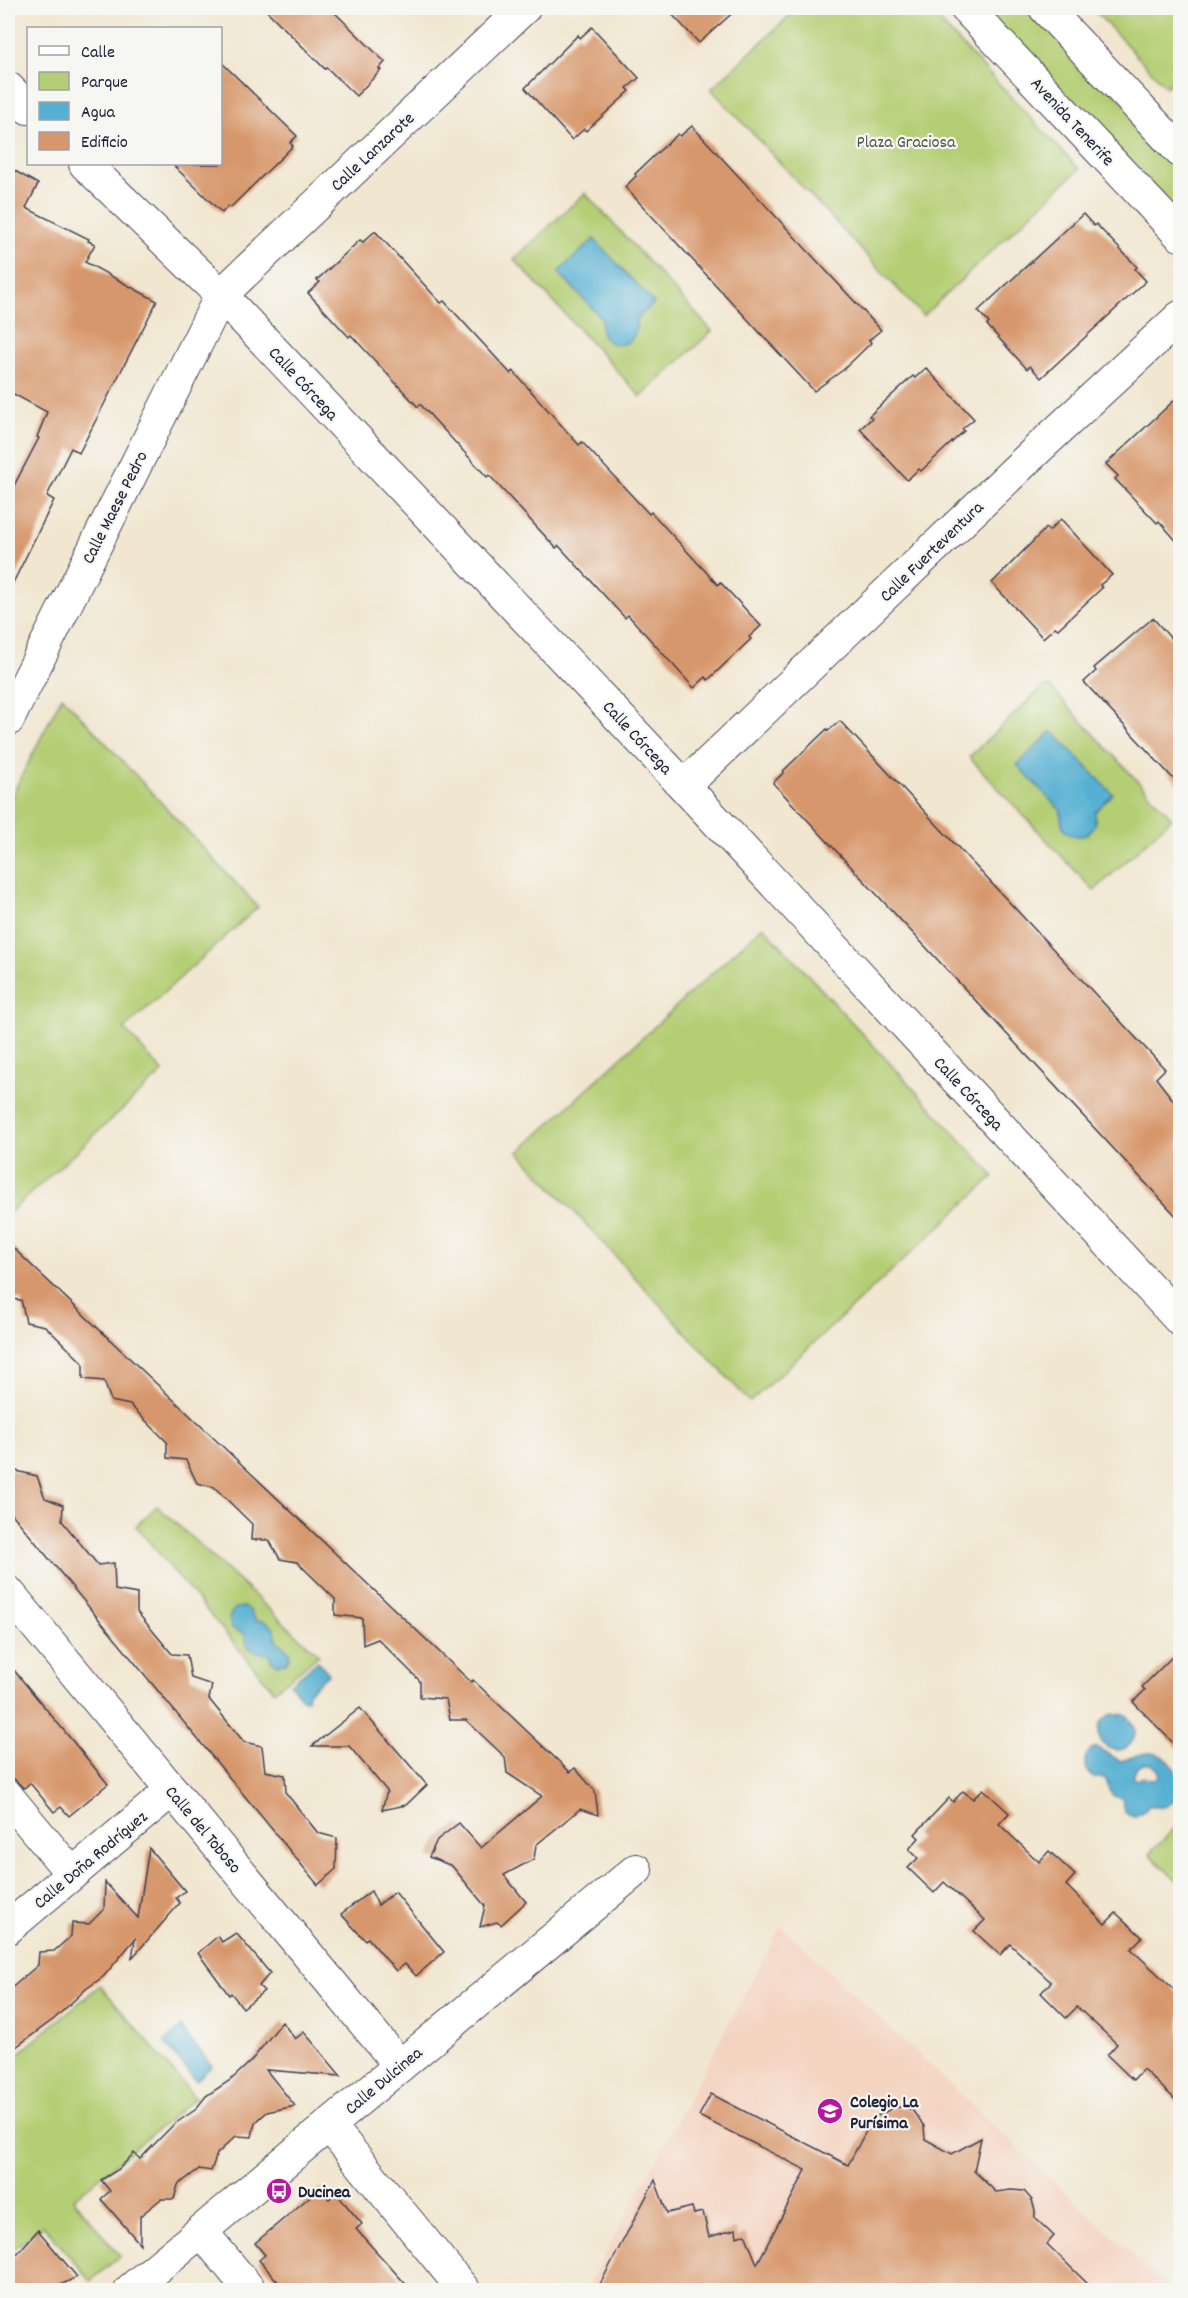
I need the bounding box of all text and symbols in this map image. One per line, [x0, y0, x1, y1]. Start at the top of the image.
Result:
legend [27, 27, 222, 165]
text: Calle [81, 41, 115, 66]
text: Parque [81, 71, 128, 96]
street label: Avenida Tenerife [1023, 73, 1119, 173]
text: Agua [81, 101, 115, 126]
street label: Calle Lanzarote [326, 107, 421, 198]
text: Edificio [81, 131, 128, 156]
park label: Plaza Graciosa [856, 131, 956, 156]
street label: Calle Córcega [261, 342, 343, 428]
street label: Calle Maese Pedro [77, 447, 155, 569]
street label: Calle Fuerteventura [875, 496, 991, 609]
street label: Calle Córcega [595, 696, 677, 782]
street label: Calle Córcega [926, 1052, 1008, 1138]
street label: Calle del Toboso [158, 1781, 246, 1880]
street label: Calle Doña Rodríguez [29, 1806, 154, 1916]
street label: Calle Dulcinea [340, 2042, 429, 2122]
place label: Colegio La Purísima [850, 2091, 919, 2137]
school or university icon: Colegio La Purísima [815, 2096, 845, 2126]
bus stop icon: Ducinea [264, 2176, 294, 2206]
place label: Ducinea [298, 2181, 351, 2206]

